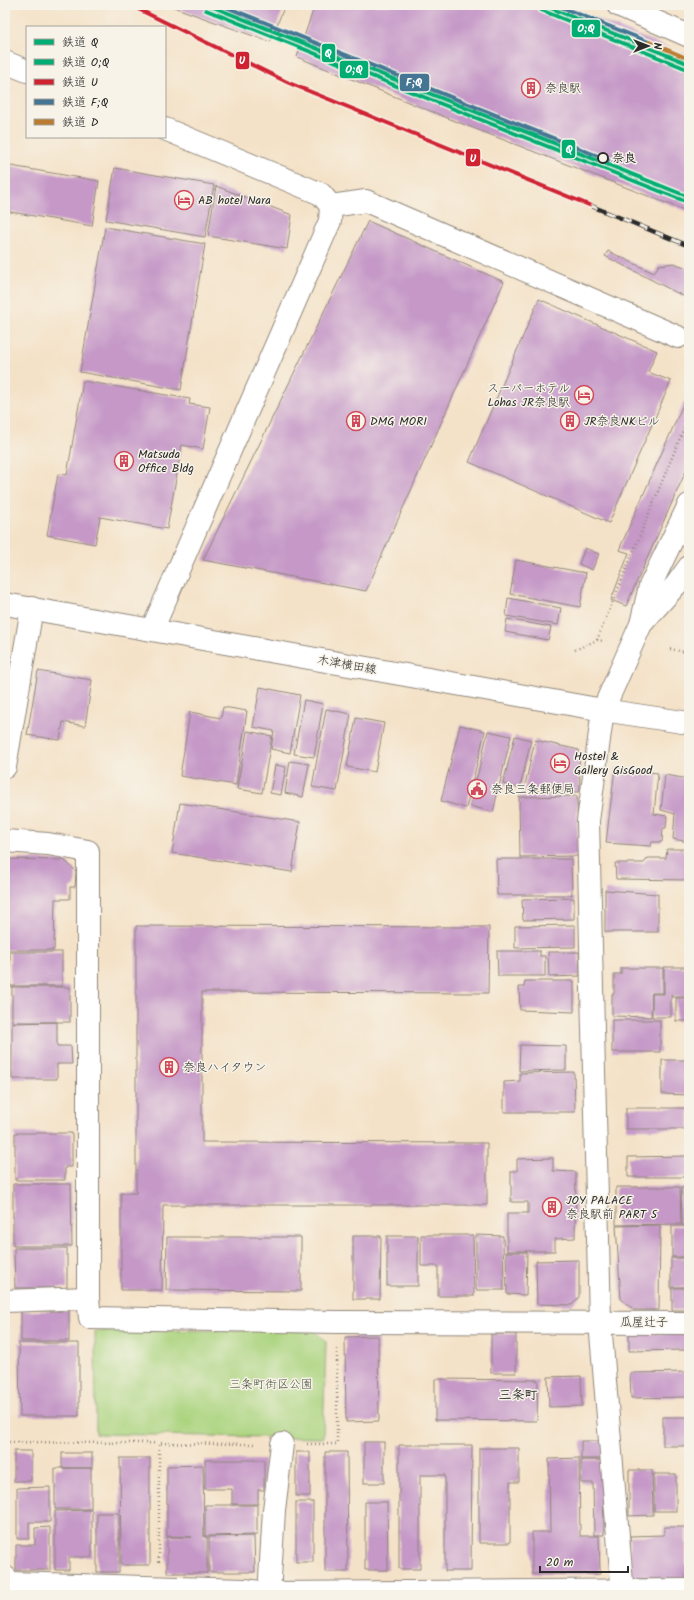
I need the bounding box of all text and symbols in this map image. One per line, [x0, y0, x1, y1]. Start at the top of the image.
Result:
line badge: O;Q [571, 19, 601, 38]
text: O;Q [577, 20, 595, 38]
legend [26, 26, 166, 138]
north arrow [628, 26, 668, 66]
text: 鉄道 Q [62, 33, 99, 52]
line badge: Q [321, 43, 336, 63]
text: N [648, 43, 666, 50]
text: Q [324, 45, 332, 63]
line badge: U [235, 51, 250, 70]
text: U [239, 52, 246, 70]
text: 鉄道 O;Q [62, 53, 110, 72]
line badge: O;Q [339, 60, 369, 79]
text: O;Q [345, 61, 363, 79]
text: 鉄道 U [62, 73, 98, 92]
line badge: F;Q [399, 73, 430, 92]
text: F;Q [406, 74, 423, 92]
building icon: 奈良駅 [520, 77, 542, 99]
place label: 奈良駅 [545, 79, 581, 98]
text: 鉄道 F;Q [62, 93, 109, 112]
text: 鉄道 D [62, 113, 99, 132]
line badge: Q [561, 139, 576, 159]
text: Q [565, 141, 573, 159]
line badge: U [465, 148, 481, 167]
place label: 奈良 [612, 149, 636, 168]
text: U [470, 150, 477, 168]
marker: 奈良 [597, 152, 609, 164]
hotel icon: AB hotel Nara [173, 189, 195, 211]
place label: AB hotel Nara [198, 191, 271, 210]
place label: スーパーホテル Lohas JR奈良駅 [487, 379, 570, 412]
hotel icon: スーパーホテル Lohas JR奈良駅 [573, 384, 595, 406]
building icon: DMG MORI [345, 410, 367, 432]
building icon: JR奈良NKビル [559, 410, 581, 432]
place label: DMG MORI [370, 412, 427, 431]
place label: JR奈良NKビル [584, 412, 660, 431]
place label: Matsuda Office Bldg [138, 445, 194, 478]
building icon: Matsuda Office Bldg [113, 450, 135, 472]
street label: 木津横田線 [316, 650, 378, 680]
place label: Hostel & Gallery GisGood [574, 747, 653, 780]
hotel icon: Hostel & Gallery GisGood [549, 752, 571, 774]
public building icon: 奈良三条郵便局 [466, 778, 488, 800]
place label: 奈良三条郵便局 [491, 780, 575, 799]
building icon: 奈良ハイタウン [158, 1056, 180, 1078]
place label: 奈良ハイタウン [183, 1058, 266, 1077]
place label: JOY PALACE 奈良駅前 PART 5 [566, 1191, 659, 1224]
building icon: JOY PALACE 奈良駅前 PART 5 [541, 1196, 563, 1218]
street label: 瓜屋辻子 [620, 1313, 668, 1332]
park label: 三条町街区公園 [229, 1375, 313, 1394]
district label: 三条町 [498, 1385, 538, 1406]
scale bar [540, 1548, 628, 1574]
text: 20 m [546, 1553, 574, 1572]

